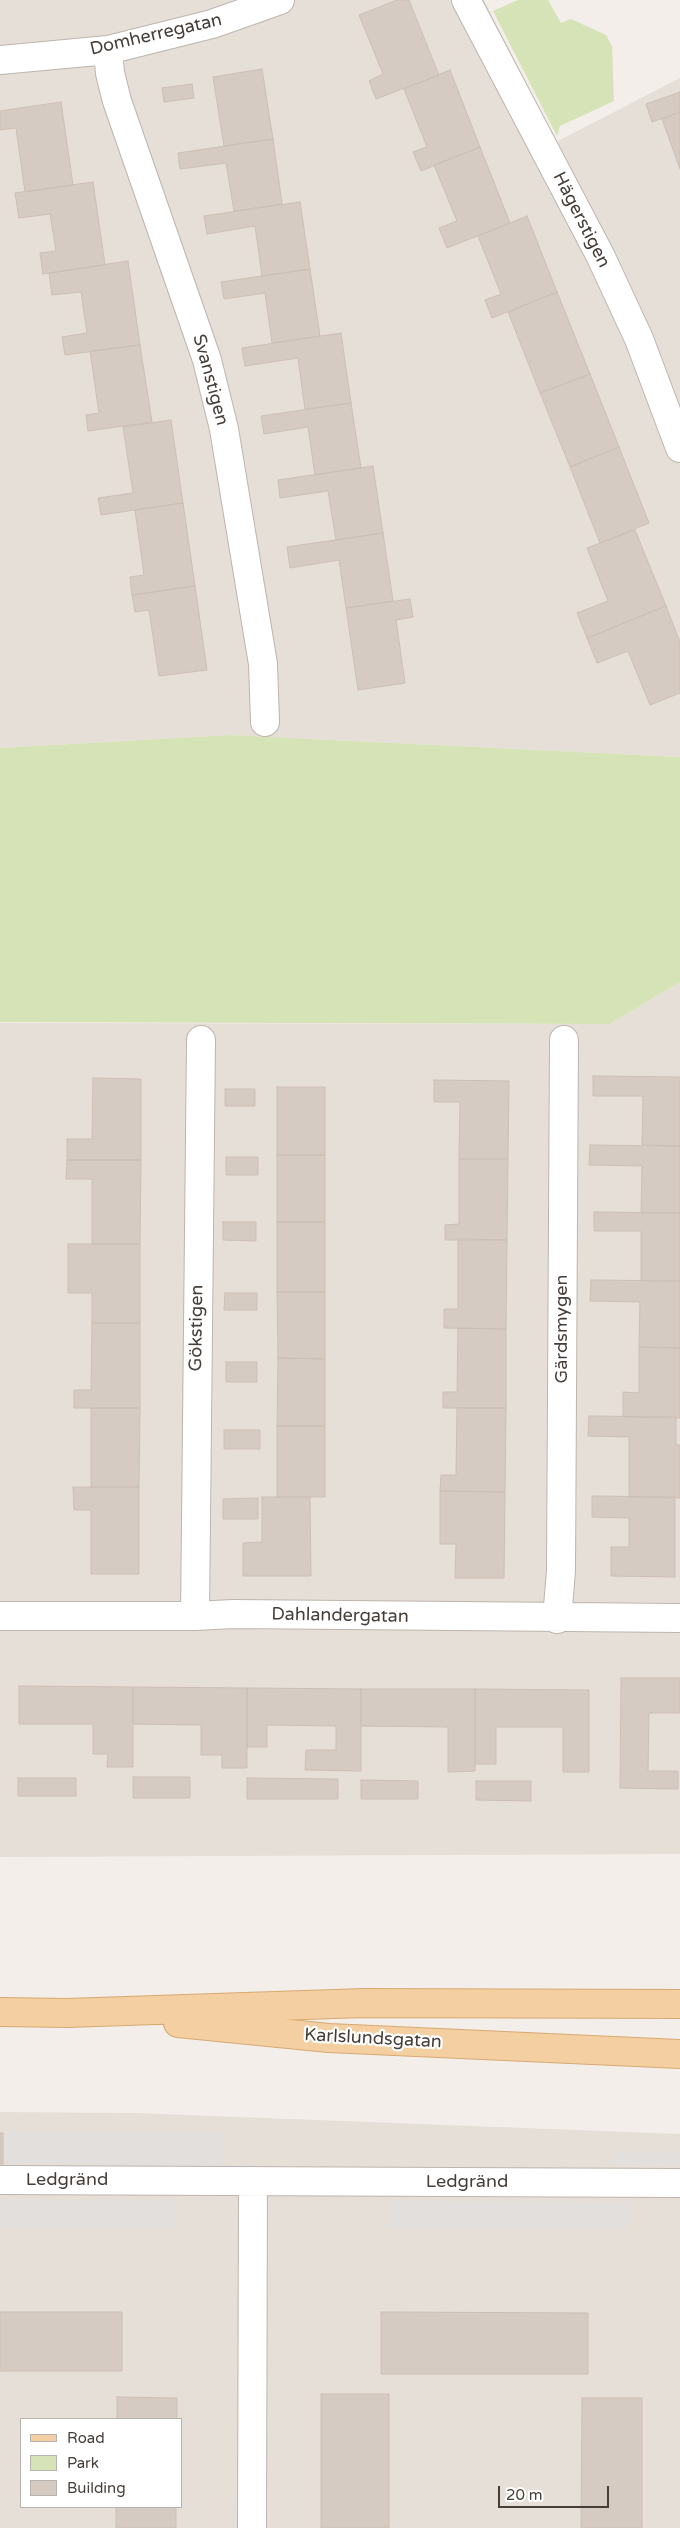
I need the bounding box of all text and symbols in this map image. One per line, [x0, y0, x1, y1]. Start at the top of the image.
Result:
street label: Domherregatan [88, 9, 224, 61]
street label: Hägerstigen [548, 169, 614, 271]
street label: Svanstigen [187, 332, 233, 428]
street label: Gärdsmygen [551, 1275, 573, 1383]
street label: Gökstigen [185, 1284, 209, 1372]
street label: Dahlandergatan [271, 1604, 409, 1628]
street label: Karlslundsgatan [304, 2025, 442, 2053]
street label: Ledgränd [26, 2169, 108, 2191]
street label: Ledgränd [426, 2171, 508, 2193]
legend [20, 2418, 182, 2508]
text: Road [67, 2429, 105, 2447]
text: Park [67, 2454, 99, 2472]
scale bar [500, 2476, 611, 2508]
text: Building [67, 2479, 126, 2497]
text: 20 m [506, 2486, 543, 2504]

